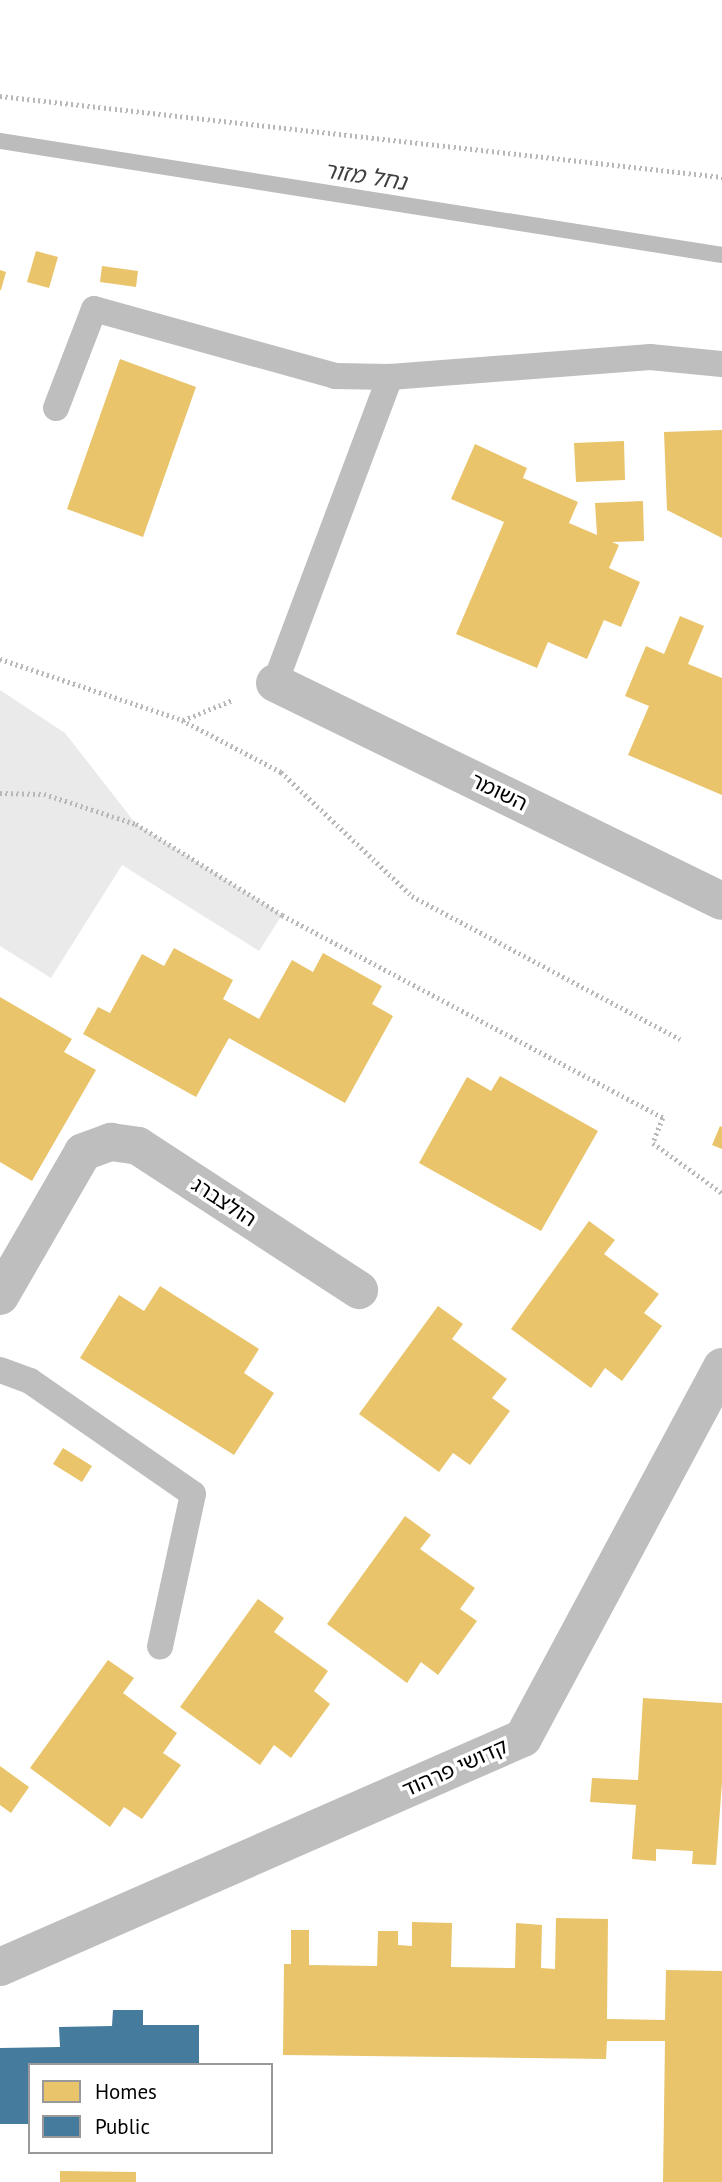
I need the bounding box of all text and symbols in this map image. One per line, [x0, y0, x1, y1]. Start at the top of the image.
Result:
water label: נחל מזור [322, 156, 408, 196]
street label: השומר [467, 768, 531, 816]
street label: הולצברג [187, 1172, 261, 1232]
street label: קדושי פרהוד [398, 1734, 512, 1802]
legend [28, 2063, 273, 2154]
text: Homes [95, 2078, 157, 2105]
text: Public [95, 2113, 150, 2140]

